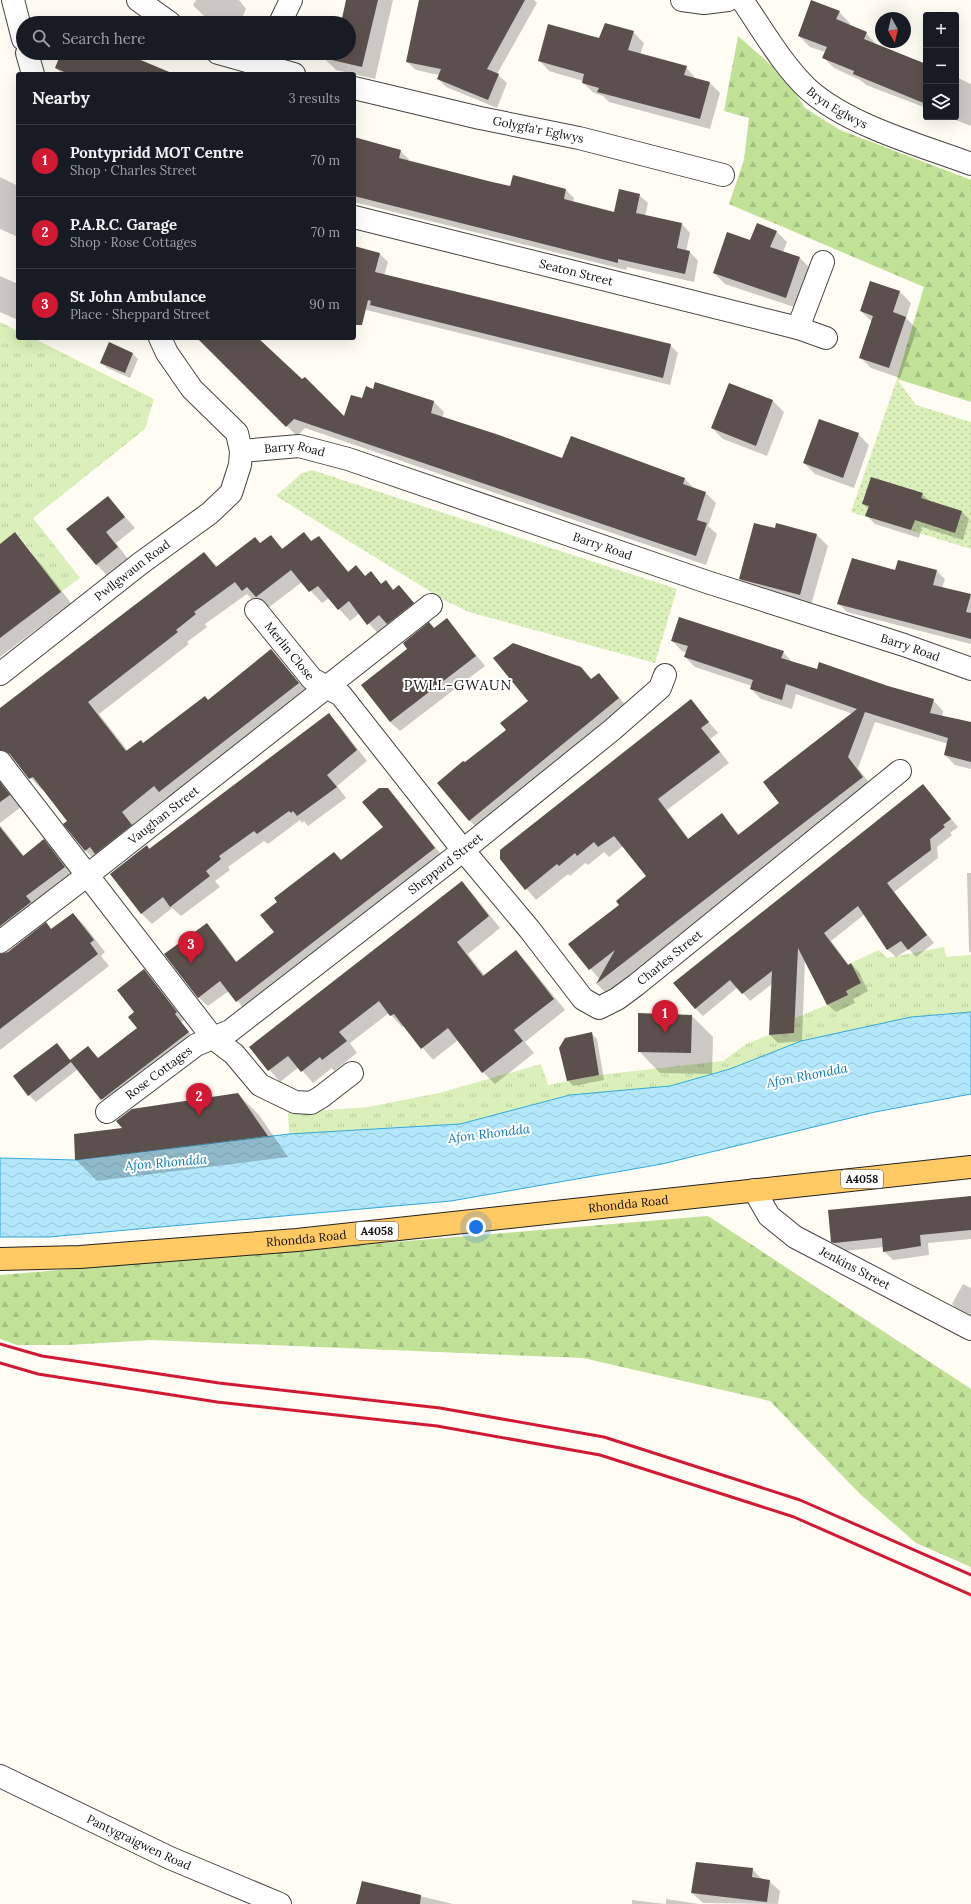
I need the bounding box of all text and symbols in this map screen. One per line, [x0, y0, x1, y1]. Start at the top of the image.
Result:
north arrow [875, 12, 911, 48]
map controls [923, 12, 959, 120]
button: + [923, 12, 959, 48]
search box [16, 16, 356, 60]
icon: search [30, 27, 52, 49]
text: Search here [62, 29, 145, 48]
button: − [923, 48, 959, 84]
street label: Bryn Eglwys [804, 83, 871, 132]
button: layers [923, 84, 959, 120]
text: Nearby [32, 87, 90, 109]
text: 3 results [288, 90, 340, 107]
street label: Golygfa'r Eglwys [491, 113, 586, 146]
text: Pontypridd MOT Centre [70, 143, 244, 162]
text: 1 [42, 152, 48, 169]
text: 70 m [311, 152, 340, 169]
text: Shop · Charles Street [70, 162, 197, 179]
text: P.A.R.C. Garage [70, 215, 177, 234]
text: 2 [42, 224, 48, 241]
text: 70 m [311, 224, 340, 241]
text: Shop · Rose Cottages [70, 234, 197, 251]
street label: Seaton Street [538, 256, 615, 289]
text: St John Ambulance [70, 287, 206, 306]
text: 3 [41, 296, 49, 313]
text: 90 m [309, 296, 340, 313]
text: Place · Sheppard Street [70, 306, 210, 323]
street label: Barry Road [263, 438, 327, 460]
street label: Barry Road [571, 529, 634, 563]
street label: Pwllgwaun Road [91, 536, 173, 604]
street label: Merlin Close [262, 619, 318, 683]
street label: Barry Road [879, 630, 942, 664]
district label: PWLL-GWAUN [404, 676, 512, 694]
street label: Vaughan Street [124, 782, 202, 848]
street label: Sheppard Street [405, 829, 486, 897]
street label: Charles Street [634, 926, 705, 988]
pin: 3 [178, 931, 204, 964]
pin: 1 [652, 1000, 678, 1033]
street label: Rose Cottages [122, 1042, 195, 1102]
water label: Afon Rhondda [764, 1059, 850, 1092]
pin: 2 [186, 1083, 212, 1116]
water label: Afon Rhondda [446, 1120, 532, 1147]
water label: Afon Rhondda [123, 1150, 209, 1175]
road number: A4058 [841, 1170, 883, 1188]
street label: Rhondda Road [587, 1192, 669, 1215]
your location [466, 1217, 486, 1237]
road number: A4058 [356, 1222, 398, 1240]
street label: Rhondda Road [265, 1227, 347, 1249]
street label: Jenkins Street [816, 1243, 893, 1293]
street label: Pantygraigwen Road [84, 1811, 194, 1873]

